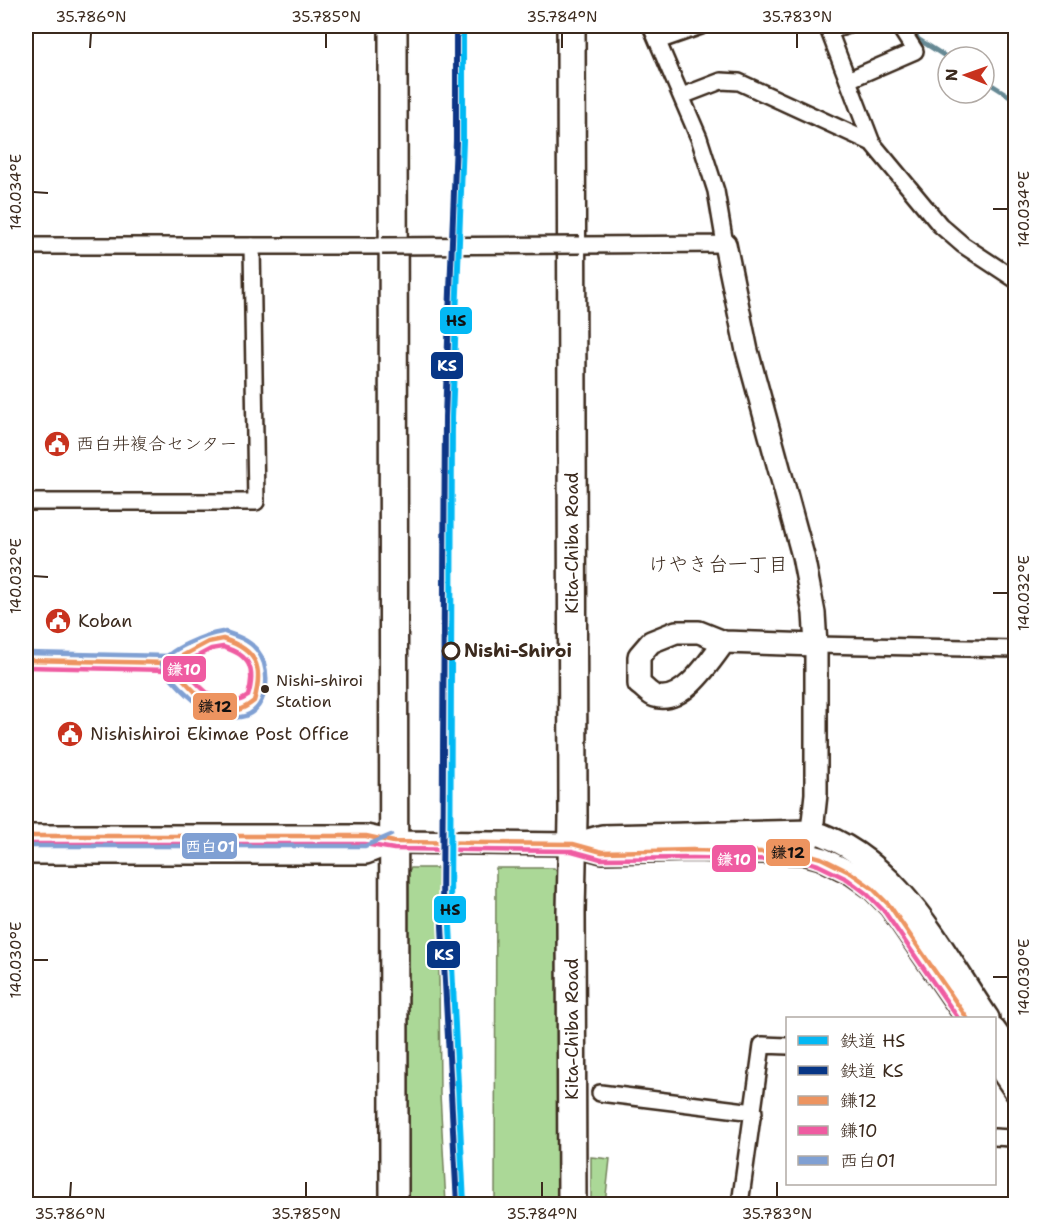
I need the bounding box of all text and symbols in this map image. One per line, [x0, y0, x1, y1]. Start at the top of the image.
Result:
text: 35.786°N [56, 7, 127, 27]
text: 35.785°N [291, 7, 361, 27]
text: 35.784°N [527, 7, 597, 27]
text: 35.783°N [762, 7, 832, 27]
north arrow [936, 45, 996, 105]
text: N [941, 68, 962, 81]
text: 140.034°E [6, 154, 26, 230]
text: 140.034°E [1014, 171, 1034, 247]
line badge: HS [439, 306, 473, 335]
text: HS [446, 310, 466, 331]
line badge: KS [430, 351, 464, 380]
text: KS [437, 355, 457, 376]
public building icon: 西白井複合センター [42, 429, 72, 459]
place label: 西白井複合センター [76, 432, 237, 456]
street label: Kita-Chiba Road [560, 472, 584, 614]
text: 140.032°E [6, 538, 26, 614]
district label: けやき台一丁目 [648, 551, 788, 577]
text: 140.032°E [1014, 555, 1034, 631]
public building icon: Koban [43, 606, 73, 636]
place label: Koban [78, 609, 132, 633]
place label: Nishi-Shiroi [464, 639, 572, 663]
marker: Nishi-Shiroi [442, 642, 460, 660]
line badge: 鎌10 [162, 655, 207, 683]
text: 鎌10 [167, 659, 201, 680]
place label: Nishi-shiroi Station [276, 670, 363, 712]
marker: Nishi-shiroi Station [259, 683, 271, 695]
line badge: 鎌12 [192, 692, 238, 721]
text: 鎌12 [198, 696, 232, 717]
public building icon: Nishishiroi Ekimae Post Office [55, 719, 85, 749]
place label: Nishishiroi Ekimae Post Office [90, 722, 349, 746]
line badge: 西白01 [181, 832, 238, 860]
text: 西白01 [185, 836, 235, 857]
line badge: 鎌12 [765, 838, 811, 867]
text: 鎌12 [771, 842, 805, 863]
line badge: 鎌10 [711, 844, 757, 873]
text: 鎌10 [717, 849, 751, 870]
line badge: HS [433, 895, 467, 924]
text: HS [440, 899, 460, 920]
text: 140.030°E [6, 922, 26, 998]
text: 140.030°E [1014, 939, 1034, 1015]
line badge: KS [426, 940, 461, 969]
text: KS [434, 944, 454, 965]
street label: Kita-Chiba Road [560, 958, 584, 1100]
legend [786, 1017, 996, 1185]
text: 鉄道 HS [840, 1029, 905, 1053]
text: 鉄道 KS [840, 1059, 904, 1083]
text: 鎌12 [840, 1089, 877, 1113]
text: 鎌10 [840, 1119, 878, 1143]
text: 西白01 [840, 1149, 896, 1173]
text: 35.786°N [35, 1204, 106, 1224]
text: 35.785°N [271, 1204, 341, 1224]
text: 35.784°N [507, 1204, 577, 1224]
text: 35.783°N [742, 1204, 812, 1224]

